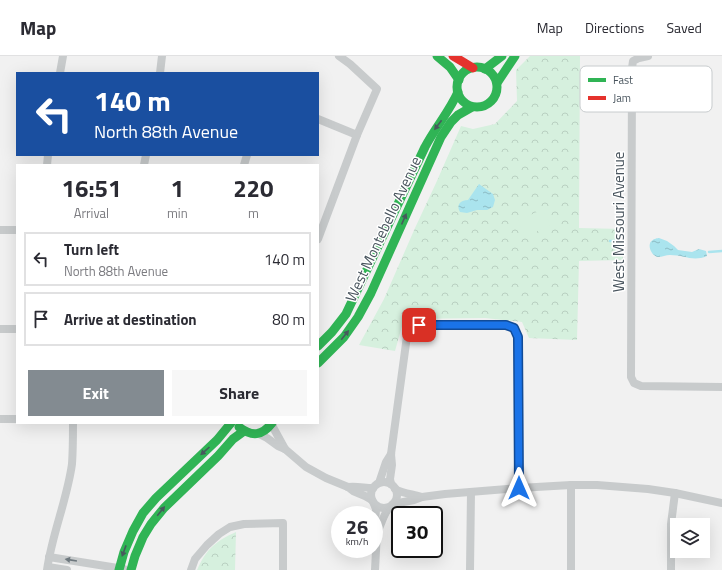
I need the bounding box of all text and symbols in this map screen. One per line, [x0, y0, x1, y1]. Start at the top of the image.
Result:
text: Map [20, 13, 56, 42]
text: Map [537, 17, 563, 38]
text: Directions [585, 17, 644, 38]
text: Saved [666, 17, 702, 38]
legend [580, 66, 712, 112]
text: Fast [613, 72, 633, 88]
text: 140 m [94, 79, 171, 122]
icon: left [28, 88, 80, 140]
text: Jam [613, 90, 631, 106]
text: North 88th Avenue [94, 118, 238, 145]
one-way arrow [433, 120, 442, 131]
street label: West Missouri Avenue [607, 152, 630, 292]
street label: West Montebello Avenue [339, 153, 427, 305]
text: 16:51 [62, 170, 121, 206]
text: 1 [171, 170, 184, 206]
text: 220 [233, 170, 273, 206]
text: Arrival [74, 203, 109, 223]
text: min [167, 203, 188, 223]
text: m [248, 203, 259, 223]
one-way arrow [401, 214, 407, 225]
text: Turn left [64, 238, 119, 261]
icon: left [30, 248, 52, 270]
text: 140 m [264, 248, 305, 271]
text: North 88th Avenue [64, 261, 168, 281]
icon: arrive [30, 308, 52, 330]
text: Arrive at destination [64, 308, 197, 331]
text: 80 m [272, 308, 305, 331]
pin [402, 308, 436, 342]
icon: arrive [408, 314, 430, 336]
one-way arrow [341, 329, 349, 340]
button: Exit [28, 370, 164, 416]
button: Share [172, 370, 307, 416]
one-way arrow [200, 447, 210, 456]
position arrow [498, 467, 540, 509]
one-way arrow [157, 506, 166, 516]
speed limit sign: 30 [391, 506, 443, 558]
text: 26 [346, 511, 368, 542]
map controls [670, 518, 710, 558]
button: layers [670, 518, 710, 558]
text: km/h [346, 534, 368, 549]
one-way arrow [121, 546, 127, 558]
one-way arrow [64, 557, 77, 563]

